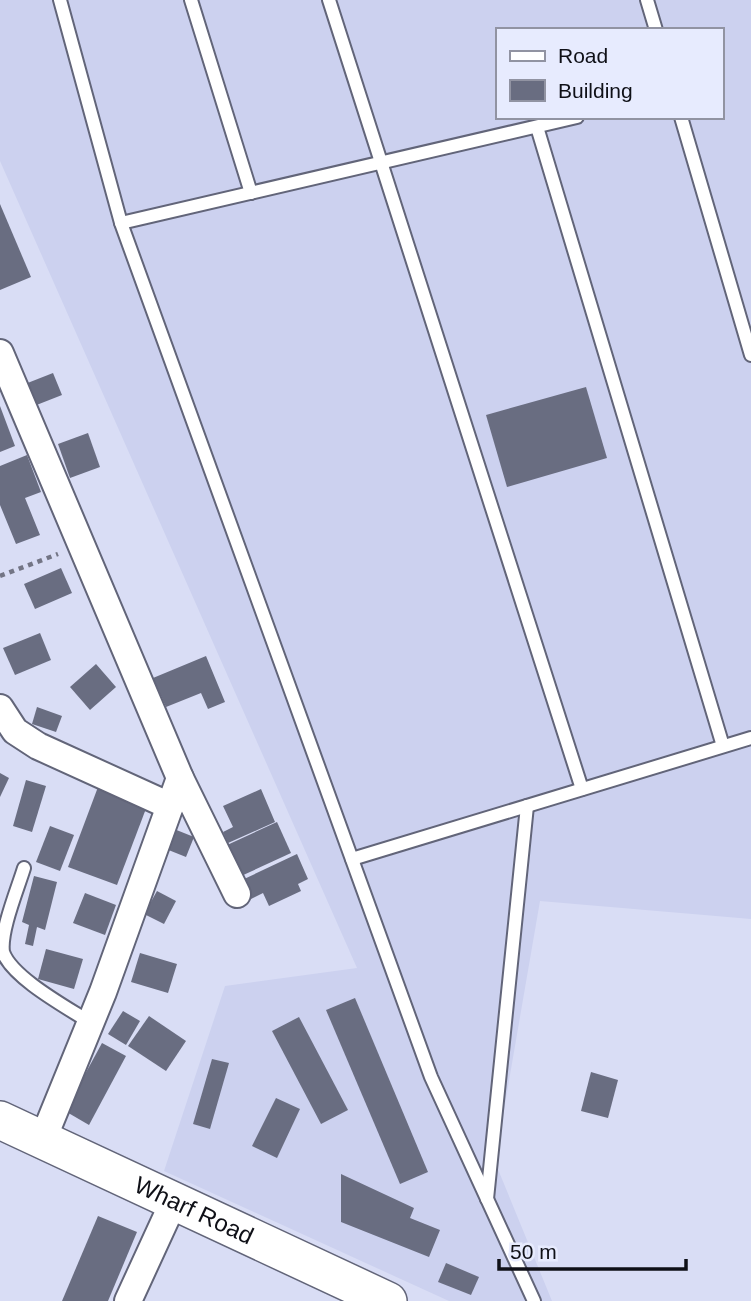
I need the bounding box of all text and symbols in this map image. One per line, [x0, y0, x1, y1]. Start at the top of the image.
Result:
legend [496, 28, 723, 119]
text: Road [558, 44, 608, 67]
text: Building [558, 79, 633, 102]
street label: Wharf Road [130, 1171, 258, 1249]
scale bar [499, 1228, 686, 1272]
text: 50 m [510, 1240, 557, 1263]

